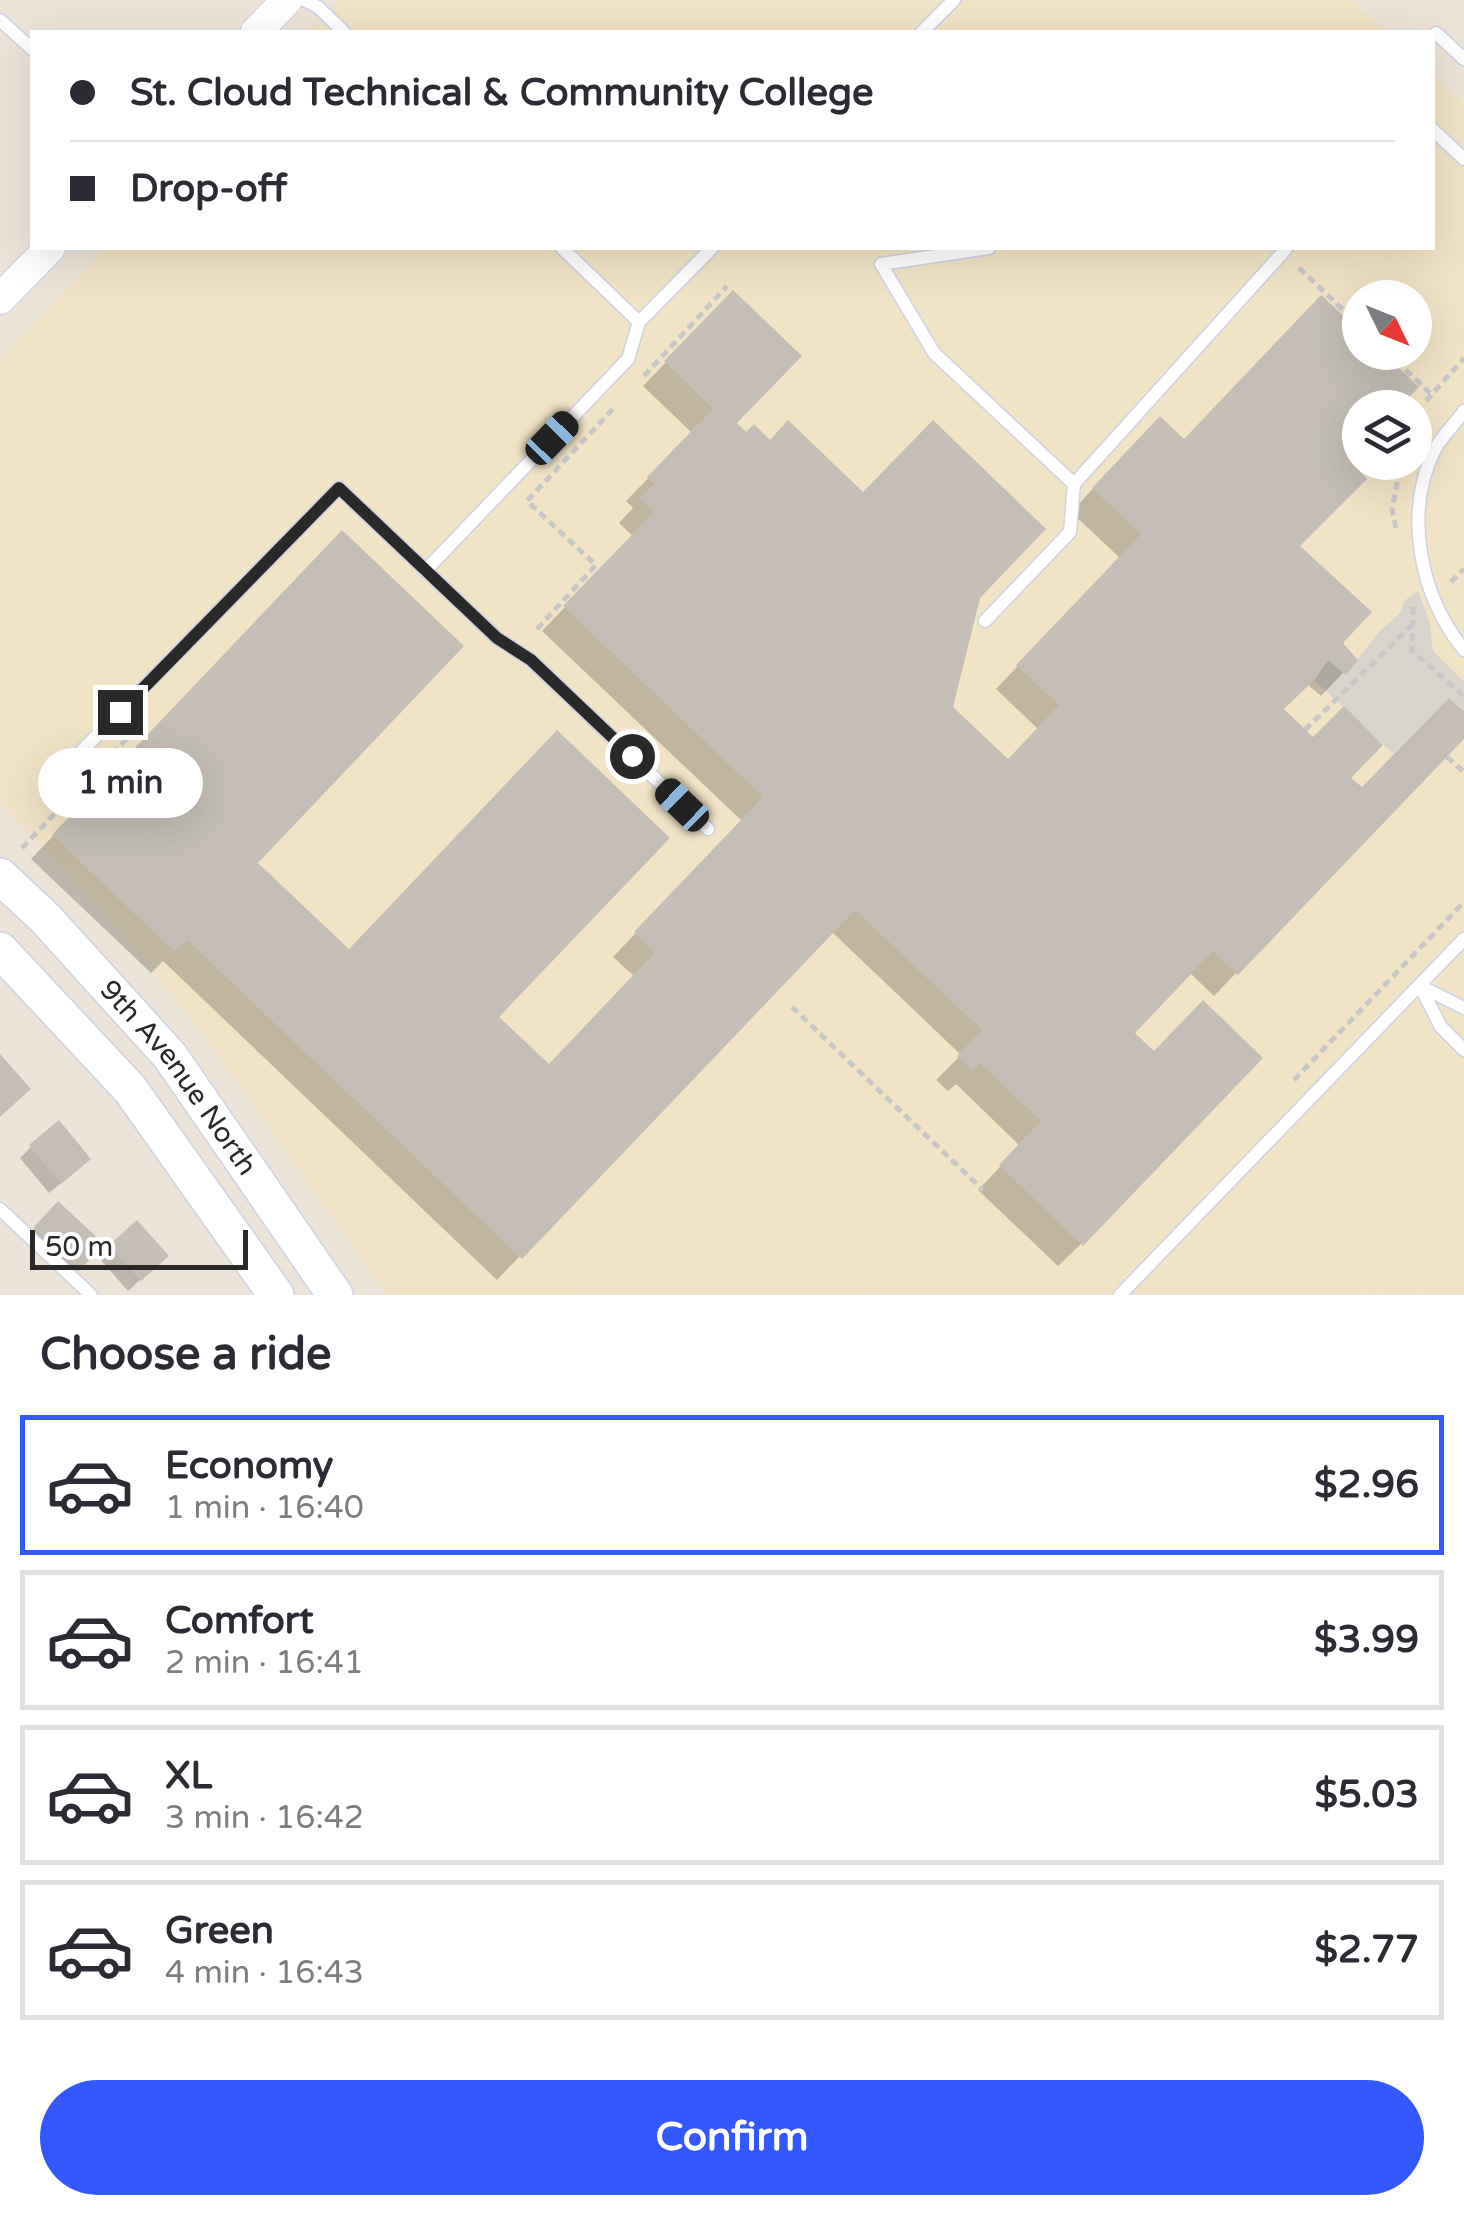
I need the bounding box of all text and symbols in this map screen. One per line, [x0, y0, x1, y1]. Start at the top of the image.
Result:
text: St. Cloud Technical & Community College [130, 70, 873, 116]
text: Drop-off [130, 166, 287, 212]
north arrow [1342, 280, 1432, 370]
map controls [1342, 280, 1432, 480]
button: layers [1342, 390, 1432, 480]
car [520, 406, 584, 470]
route end [98, 690, 143, 735]
route start [610, 734, 655, 779]
callout: 1 min [38, 747, 202, 817]
text: 1 min [78, 764, 163, 802]
car [650, 773, 714, 837]
street label: 9th Avenue North [93, 973, 264, 1182]
scale bar [30, 1225, 248, 1270]
text: 50 m [45, 1230, 113, 1264]
text: Choose a ride [40, 1328, 331, 1382]
icon: car [45, 1440, 135, 1530]
text: Economy [165, 1443, 333, 1489]
text: $2.96 [1314, 1462, 1419, 1508]
text: 1 min · 16:40 [165, 1489, 364, 1527]
icon: car [45, 1595, 135, 1685]
text: Comfort [165, 1598, 314, 1644]
text: $3.99 [1314, 1617, 1419, 1663]
text: 2 min · 16:41 [165, 1644, 364, 1682]
icon: car [45, 1750, 135, 1840]
text: XL [165, 1753, 212, 1799]
text: $5.03 [1314, 1772, 1419, 1818]
text: 3 min · 16:42 [165, 1799, 364, 1837]
icon: car [45, 1905, 135, 1995]
text: Green [165, 1908, 274, 1954]
text: $2.77 [1314, 1927, 1419, 1973]
text: 4 min · 16:43 [165, 1954, 364, 1992]
button: Confirm [40, 2080, 1424, 2195]

